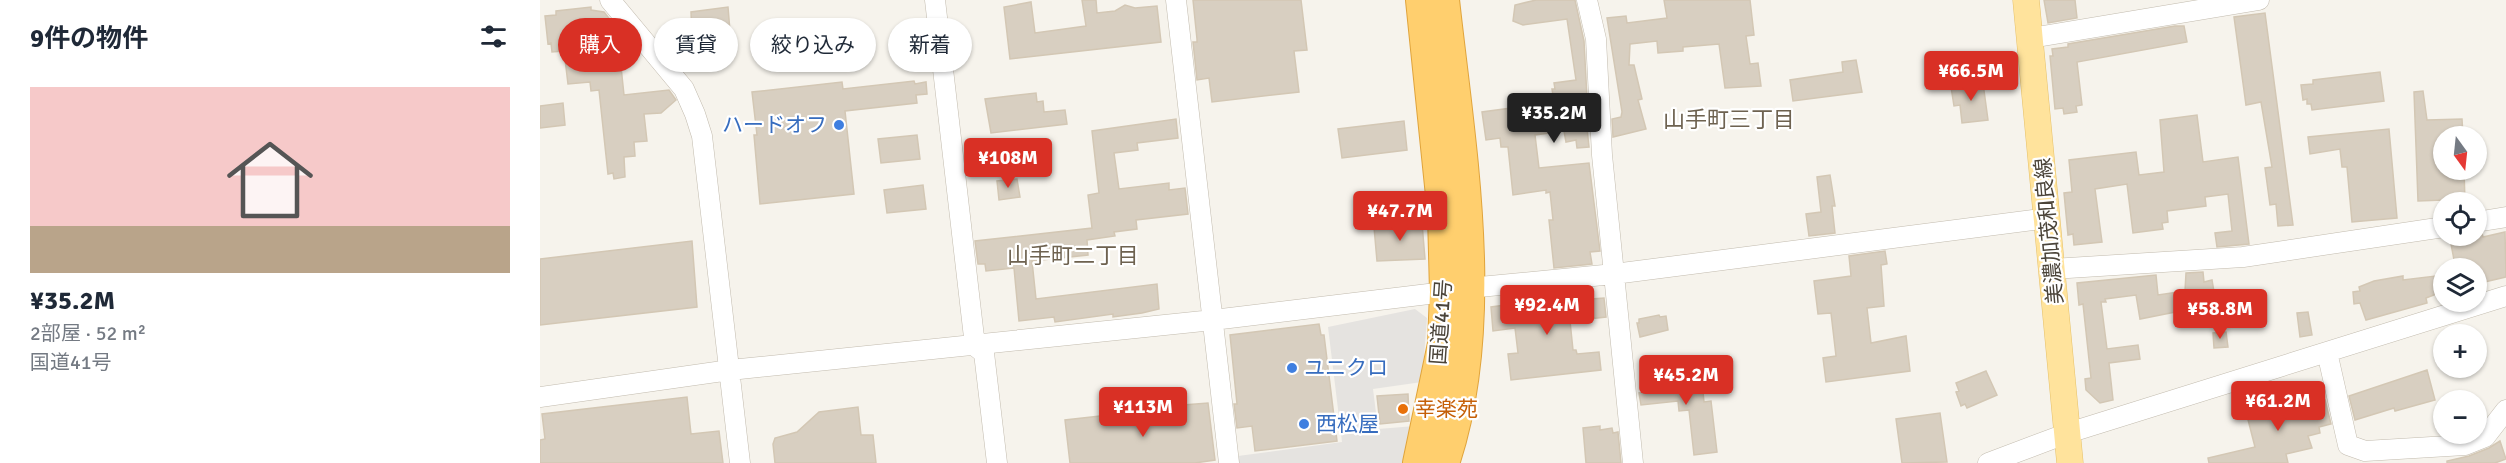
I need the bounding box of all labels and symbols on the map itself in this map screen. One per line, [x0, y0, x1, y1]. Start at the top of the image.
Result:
pin: ¥66.5M [1922, 51, 2020, 102]
pin: ¥35.2M [1505, 93, 1603, 144]
district label: 山手町三丁目 [1663, 106, 1795, 133]
place label: ハードオフ [722, 112, 827, 138]
marker: ハードオフ [832, 118, 846, 132]
north arrow [2433, 126, 2487, 180]
pin: ¥108M [966, 138, 1050, 189]
street label: 美濃加茂和良線 [2030, 157, 2068, 305]
pin: ¥47.7M [1351, 191, 1449, 242]
district label: 山手町二丁目 [1007, 242, 1139, 269]
street label: 国道41号 [1425, 278, 1457, 366]
pin: ¥92.4M [1498, 285, 1596, 336]
pin: ¥58.8M [2171, 289, 2269, 340]
place label: ユニクロ [1304, 355, 1388, 381]
pin: ¥45.2M [1637, 355, 1735, 406]
marker: ユニクロ [1285, 361, 1299, 375]
pin: ¥61.2M [2229, 381, 2327, 432]
pin: ¥113M [1101, 387, 1185, 438]
place label: 幸楽苑 [1415, 396, 1478, 422]
marker: 幸楽苑 [1396, 402, 1410, 416]
place label: 西松屋 [1316, 411, 1379, 437]
marker: 西松屋 [1297, 417, 1311, 431]

